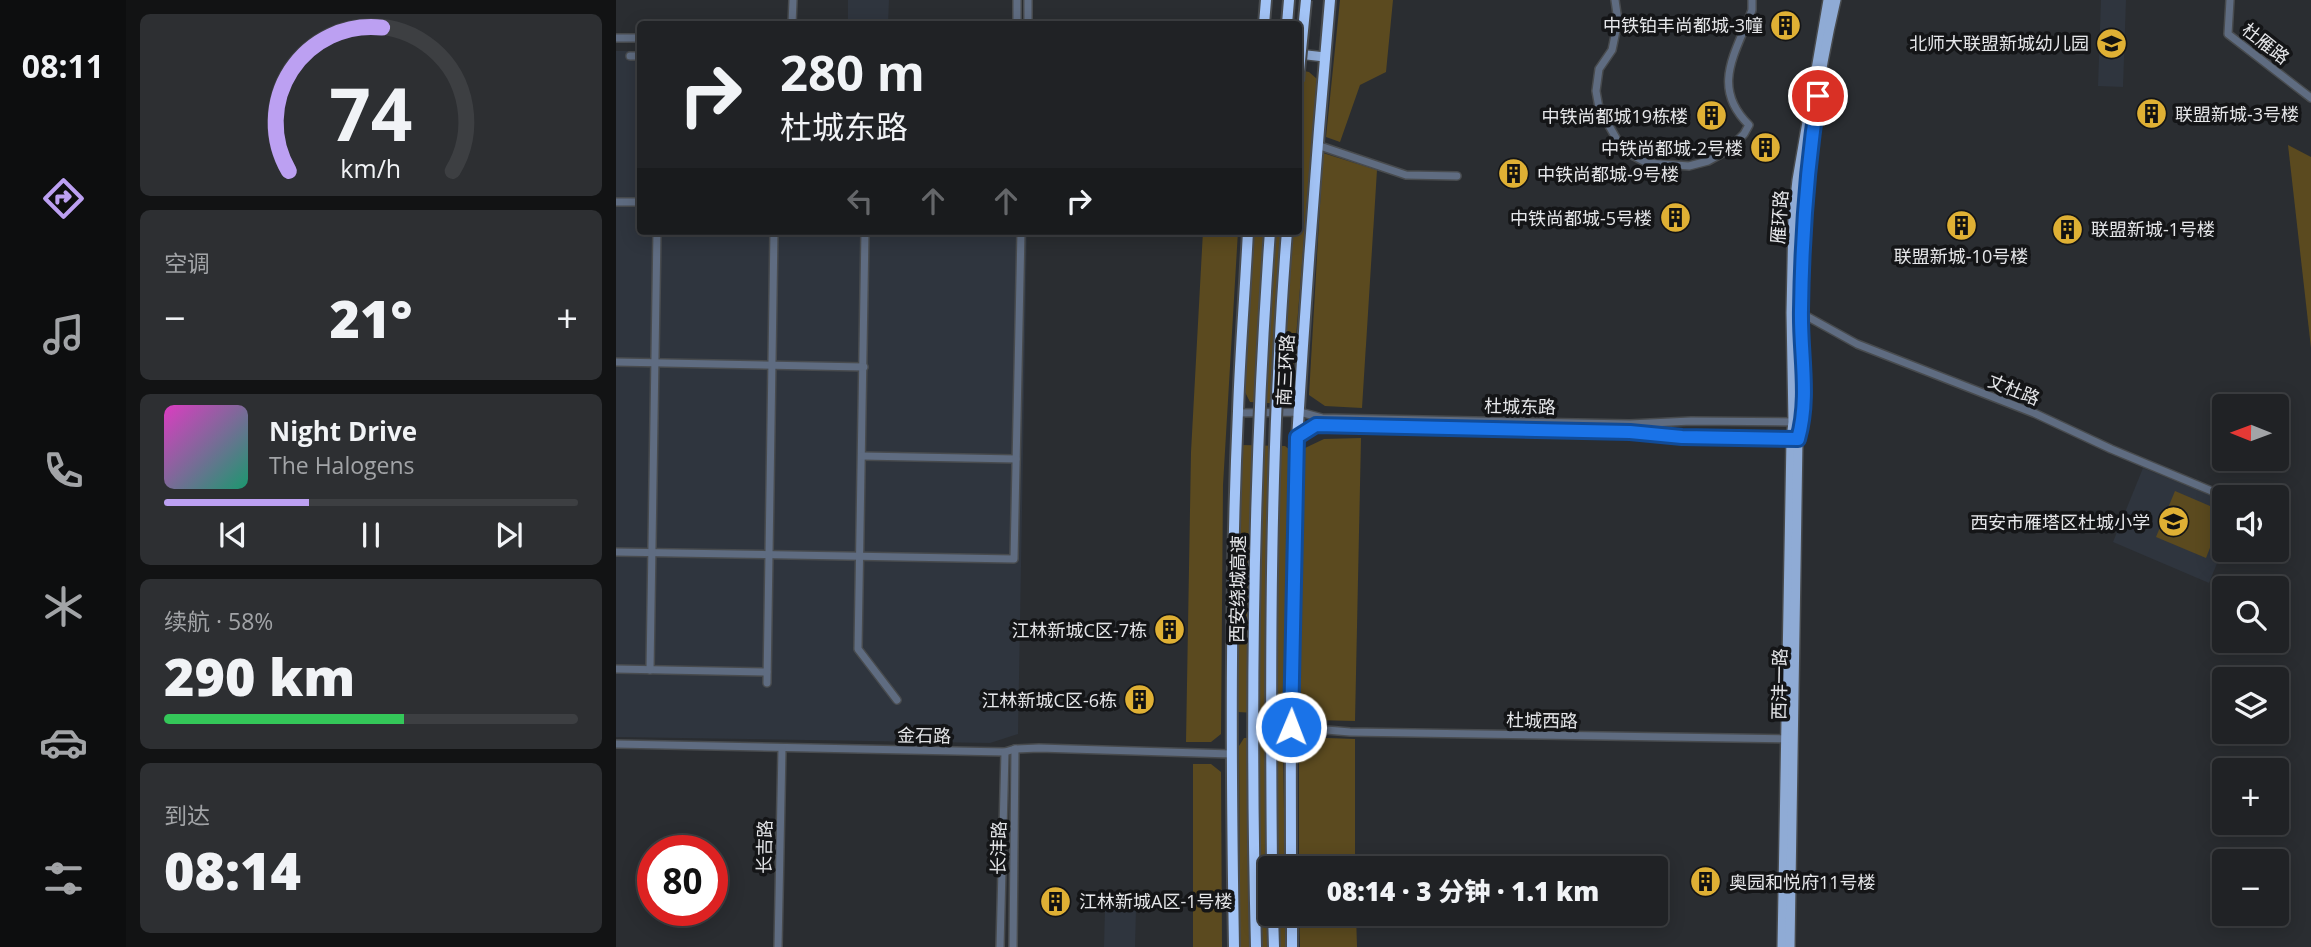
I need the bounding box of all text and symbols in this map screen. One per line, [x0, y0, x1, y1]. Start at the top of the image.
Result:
building icon: 中铁铂丰尚都城-3幢 [1769, 8, 1803, 42]
place label: 中铁铂丰尚都城-3幢 [1603, 13, 1763, 37]
street label: 杜雁路 [2237, 17, 2295, 69]
school or university icon: 北师大联盟新城幼儿园 [2095, 26, 2129, 60]
place label: 北师大联盟新城幼儿园 [1909, 31, 2089, 55]
text: 280 m [780, 39, 925, 105]
text: 08:11 [22, 44, 104, 87]
icon: right [665, 49, 756, 140]
text: 74 [329, 63, 413, 162]
pin [1788, 66, 1848, 126]
icon: arrive [1799, 77, 1837, 115]
building icon: 联盟新城-3号楼 [2135, 97, 2169, 131]
building icon: 中铁尚都城19栋楼 [1694, 99, 1728, 133]
place label: 联盟新城-3号楼 [2175, 102, 2299, 126]
place label: 中铁尚都城19栋楼 [1541, 104, 1688, 128]
text: 杜城东路 [780, 105, 908, 148]
building icon: 中铁尚都城-2号楼 [1749, 131, 1783, 165]
place label: 中铁尚都城-2号楼 [1601, 136, 1743, 160]
text: km/h [341, 151, 401, 185]
building icon: 中铁尚都城-9号楼 [1497, 157, 1531, 191]
place label: 中铁尚都城-9号楼 [1537, 162, 1679, 186]
icon: directions [39, 174, 88, 223]
icon: left [841, 182, 879, 220]
icon: ahead [914, 182, 952, 220]
icon: ahead [987, 182, 1025, 220]
icon: right [1060, 182, 1098, 220]
street label: 雁环路 [1765, 189, 1793, 245]
building icon: 中铁尚都城-5号楼 [1658, 201, 1692, 235]
place label: 中铁尚都城-5号楼 [1510, 206, 1652, 230]
building icon: 联盟新城-10号楼 [1944, 209, 1978, 243]
building icon: 联盟新城-1号楼 [2051, 212, 2085, 246]
place label: 联盟新城-1号楼 [2091, 217, 2215, 241]
place label: 联盟新城-10号楼 [1894, 244, 2028, 268]
text: 空调 [164, 247, 210, 279]
text: 21° [330, 282, 412, 353]
text: − [164, 291, 186, 343]
text: + [556, 291, 578, 343]
icon: music [39, 310, 88, 359]
street label: 南三环路 [1271, 333, 1299, 407]
street label: 丈杜路 [1984, 368, 2044, 410]
street label: 杜城东路 [1484, 393, 1556, 419]
north arrow [2212, 394, 2289, 471]
map controls [2212, 394, 2289, 926]
text: Night Drive [269, 413, 417, 449]
icon: phone [39, 446, 88, 495]
text: The Halogens [269, 449, 415, 481]
button: sound [2212, 485, 2289, 562]
school or university icon: 西安市雁塔区杜城小学 [2156, 505, 2190, 539]
place label: 西安市雁塔区杜城小学 [1970, 510, 2150, 534]
icon: previous [214, 516, 252, 554]
icon: pause [352, 516, 390, 554]
icon: next [490, 516, 528, 554]
street label: 西安绕城高速 [1224, 535, 1250, 643]
button: search [2212, 576, 2289, 653]
icon: climate [39, 582, 88, 631]
text: 续航 · 58% [164, 605, 273, 637]
building icon: 江林新城C区-7栋 [1153, 613, 1187, 647]
place label: 江林新城C区-7栋 [1012, 618, 1147, 642]
text: 290 km [164, 640, 355, 711]
street label: 西沣一路 [1766, 648, 1792, 720]
button: layers [2212, 667, 2289, 744]
building icon: 江林新城C区-6栋 [1123, 683, 1157, 717]
place label: 江林新城C区-6栋 [982, 688, 1117, 712]
position arrow [1254, 690, 1328, 764]
street label: 杜城西路 [1506, 707, 1578, 733]
icon: car [39, 718, 88, 767]
street label: 金石路 [897, 723, 951, 747]
button: + [2212, 758, 2289, 835]
text: 到达 [164, 799, 210, 831]
street label: 长吉路 [752, 820, 776, 874]
street label: 长沣路 [986, 821, 1010, 875]
text: 08:14 [164, 834, 301, 905]
speed limit sign: 80 [637, 835, 728, 926]
button: − [2212, 849, 2289, 926]
icon: filters [39, 854, 88, 903]
building icon: 奥园和悦府11号楼 [1689, 865, 1723, 899]
place label: 奥园和悦府11号楼 [1729, 870, 1876, 894]
text: 08:14 · 3 分钟 · 1.1 km [1327, 873, 1599, 909]
building icon: 江林新城A区-1号楼 [1039, 884, 1073, 918]
place label: 江林新城A区-1号楼 [1079, 889, 1232, 913]

